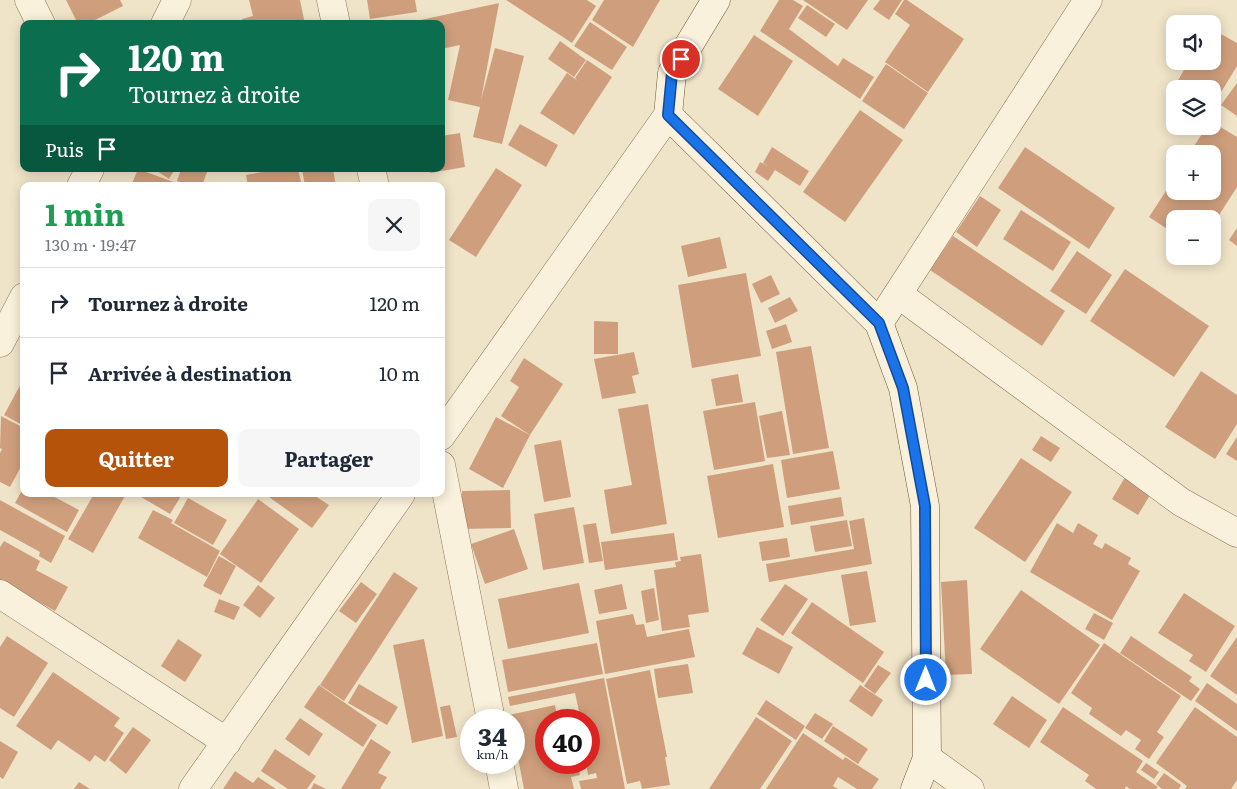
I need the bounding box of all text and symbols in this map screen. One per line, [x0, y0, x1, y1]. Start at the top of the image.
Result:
map controls [1166, 15, 1221, 265]
button: sound [1166, 15, 1221, 70]
text: 120 m [128, 30, 225, 82]
pin [660, 38, 702, 80]
icon: right [45, 40, 110, 105]
icon: arrive [667, 45, 695, 73]
text: Tournez à droite [128, 77, 300, 110]
button: layers [1166, 80, 1221, 135]
text: Puis [45, 135, 83, 163]
icon: arrive [93, 135, 121, 163]
button: + [1166, 145, 1221, 200]
text: 1 min [45, 191, 125, 235]
button: close [368, 199, 420, 251]
button: − [1166, 210, 1221, 265]
text: 130 m · 19:47 [45, 232, 136, 256]
icon: right [45, 289, 73, 317]
text: Tournez à droite [88, 289, 248, 317]
text: 120 m [369, 289, 420, 317]
icon: arrive [45, 359, 73, 387]
text: Arrivée à destination [88, 359, 292, 387]
text: 10 m [379, 359, 420, 387]
button: Quitter [45, 429, 228, 487]
button: Partager [238, 429, 420, 487]
position arrow [899, 653, 951, 705]
speed limit sign: 40 [535, 709, 600, 774]
text: 34 [478, 717, 507, 754]
text: km/h [477, 745, 508, 763]

